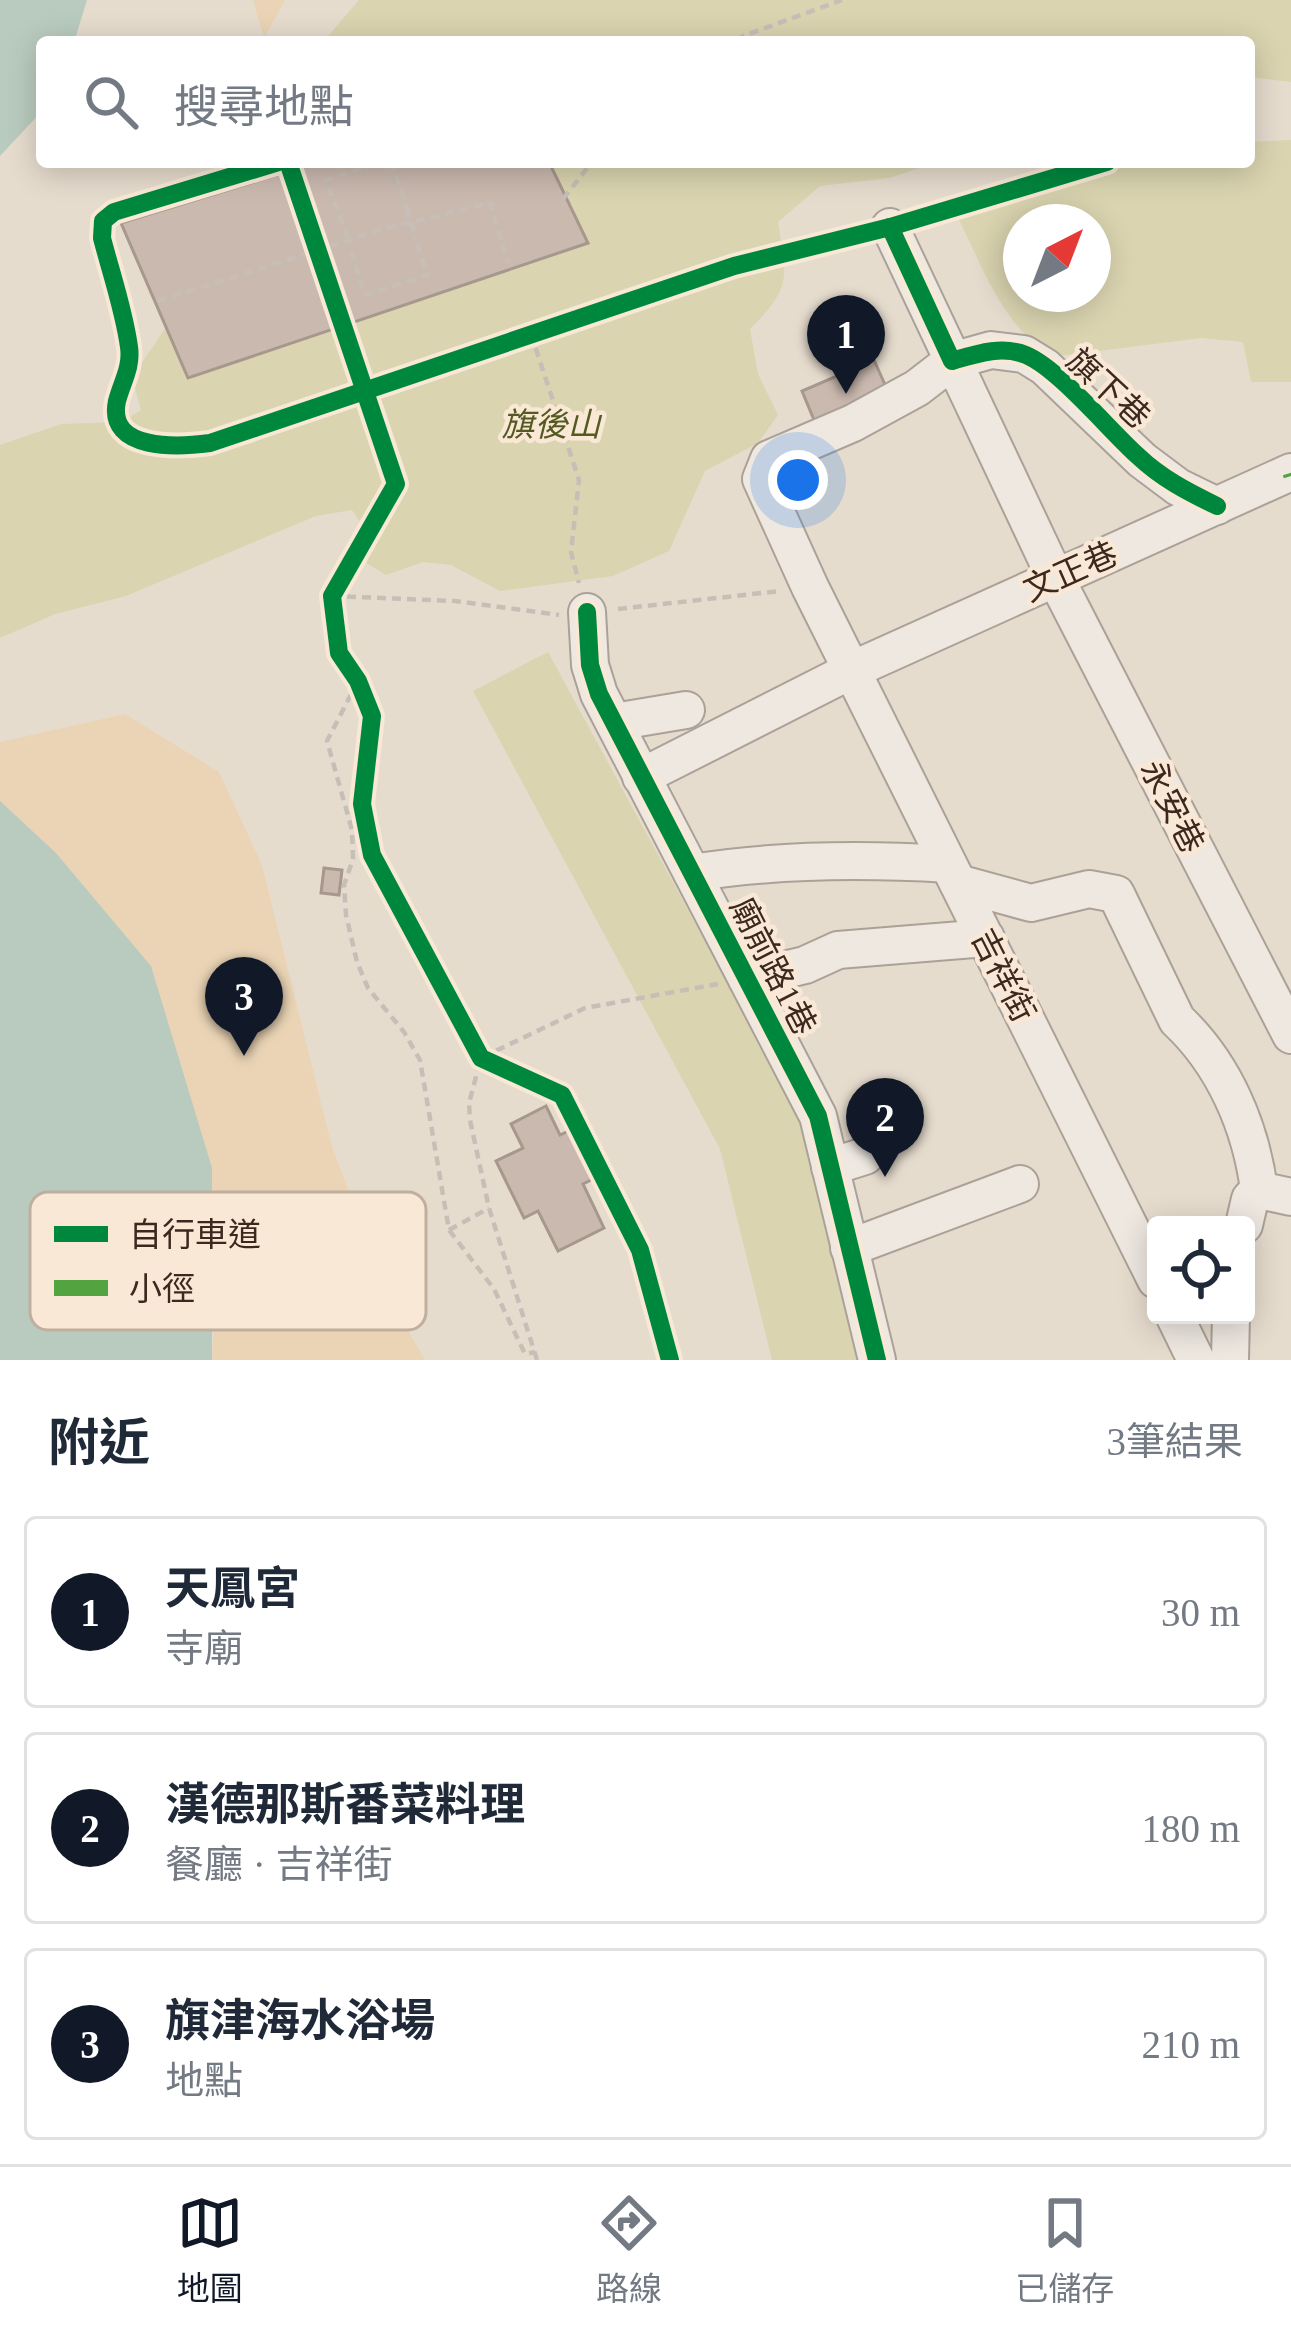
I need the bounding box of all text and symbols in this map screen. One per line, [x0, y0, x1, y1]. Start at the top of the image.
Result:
search box [36, 36, 1255, 168]
icon: search [78, 69, 144, 135]
text: 搜尋地點 [174, 82, 354, 132]
north arrow [1003, 204, 1111, 312]
pin: 1 [807, 295, 885, 394]
street label: 旗下巷 [1060, 342, 1157, 436]
park label: 旗後山 [502, 407, 603, 443]
your location [768, 450, 828, 510]
street label: 文正巷 [1018, 535, 1123, 608]
street label: 永安巷 [1134, 754, 1211, 859]
street label: 廟前路1巷 [723, 892, 823, 1041]
street label: 吉祥街 [965, 923, 1042, 1028]
pin: 3 [205, 957, 283, 1056]
pin: 2 [846, 1078, 924, 1177]
legend [30, 1192, 426, 1330]
map controls [1147, 1216, 1255, 1324]
button: locate [1147, 1216, 1255, 1324]
text: 自行車道 [129, 1217, 261, 1253]
text: 小徑 [129, 1271, 195, 1307]
text: 附近 [48, 1415, 150, 1471]
text: 3筆結果 [1106, 1420, 1243, 1463]
text: 天鳳宮 [165, 1564, 300, 1614]
text: 1 [80, 1591, 100, 1634]
text: 30 m [1161, 1591, 1240, 1634]
text: 寺廟 [165, 1627, 243, 1670]
text: 漢德那斯番菜料理 [165, 1780, 525, 1830]
text: 2 [80, 1807, 100, 1850]
text: 180 m [1141, 1807, 1240, 1850]
text: 餐廳 · 吉祥街 [165, 1843, 393, 1886]
text: 旗津海水浴場 [165, 1996, 435, 2046]
text: 3 [80, 2023, 100, 2066]
text: 210 m [1141, 2023, 1240, 2066]
text: 地點 [165, 2059, 243, 2102]
tab: 地圖 [177, 2190, 243, 2310]
tab: 路線 [596, 2190, 662, 2310]
tab: 已儲存 [1015, 2190, 1114, 2310]

